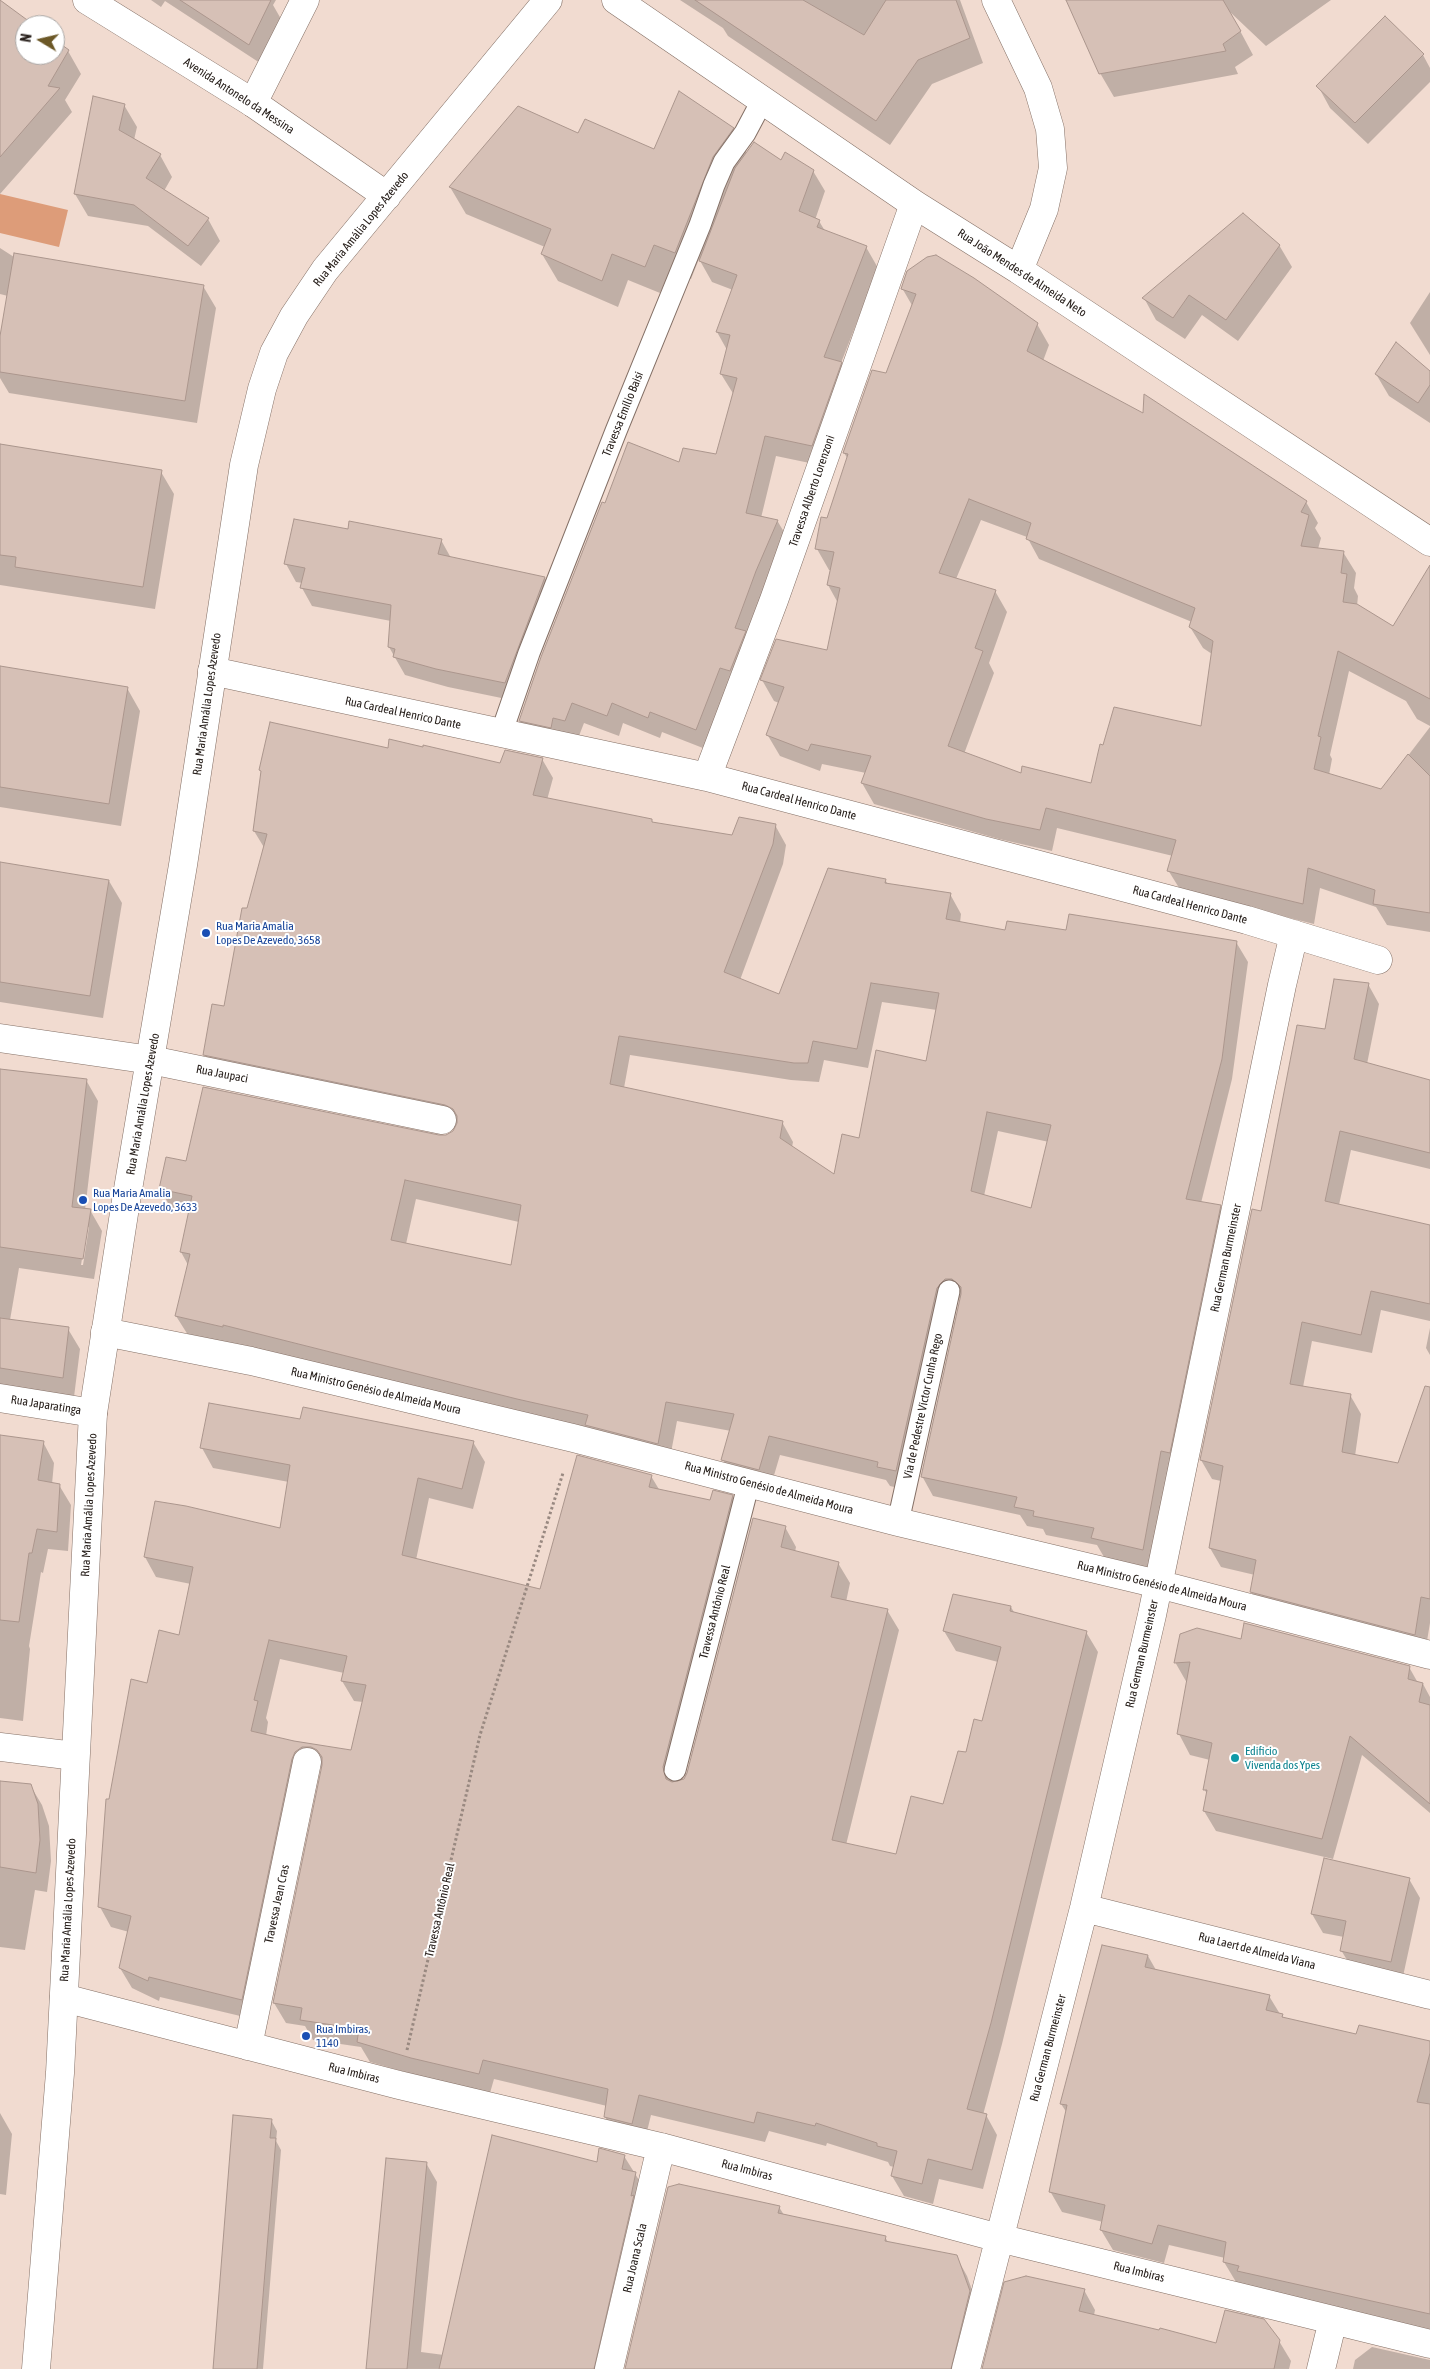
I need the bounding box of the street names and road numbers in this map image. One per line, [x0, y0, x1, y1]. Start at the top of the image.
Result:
street label: Avenida Antonelo da Messina [181, 55, 297, 137]
street label: Rua Maria Amália Lopes Azevedo [310, 169, 412, 289]
street label: Rua João Mendes de Almeida Neto [955, 226, 1089, 320]
street label: Travessa Emílio Baisi [599, 370, 647, 458]
street label: Travessa Alberto Lorenzoni [786, 433, 838, 549]
street label: Rua Maria Amália Lopes Azevedo [190, 632, 224, 776]
street label: Rua Cardeal Henrico Dante [344, 694, 462, 732]
street label: Rua Cardeal Henrico Dante [740, 779, 858, 823]
street label: Rua Cardeal Henrico Dante [1131, 883, 1249, 927]
street label: Rua Maria Amália Lopes Azevedo [123, 1032, 163, 1176]
street label: Rua Jaupaci [195, 1062, 249, 1086]
street label: Rua German Burmeinster [1207, 1203, 1245, 1313]
street label: Via de Pedestre Victor Cunha Rego [901, 1332, 945, 1480]
street label: Rua Ministro Genésio de Almeida Moura [289, 1364, 463, 1418]
street label: Rua Japaratinga [10, 1392, 82, 1418]
street label: Rua Maria Amália Lopes Azevedo [78, 1433, 100, 1577]
street label: Rua Ministro Genésio de Almeida Moura [683, 1458, 855, 1518]
street label: Rua Ministro Genésio de Almeida Moura [1076, 1558, 1248, 1614]
street label: Travessa Antônio Real [696, 1564, 734, 1660]
street label: Rua German Burmeinster [1123, 1599, 1161, 1709]
street label: Rua Maria Amália Lopes Azevedo [57, 1838, 79, 1982]
street label: Travessa Antônio Real [422, 1862, 458, 1958]
street label: Travessa Jean Cras [262, 1863, 292, 1945]
street label: Rua Laert de Almeida Viana [1197, 1929, 1317, 1973]
street label: Rua German Burmeinster [1027, 1993, 1069, 2103]
street label: Rua Imbiras [327, 2060, 381, 2086]
street label: Rua Imbiras [720, 2156, 774, 2184]
street label: Rua Joana Scala [620, 2222, 650, 2294]
street label: Rua Imbiras [1112, 2259, 1166, 2285]

